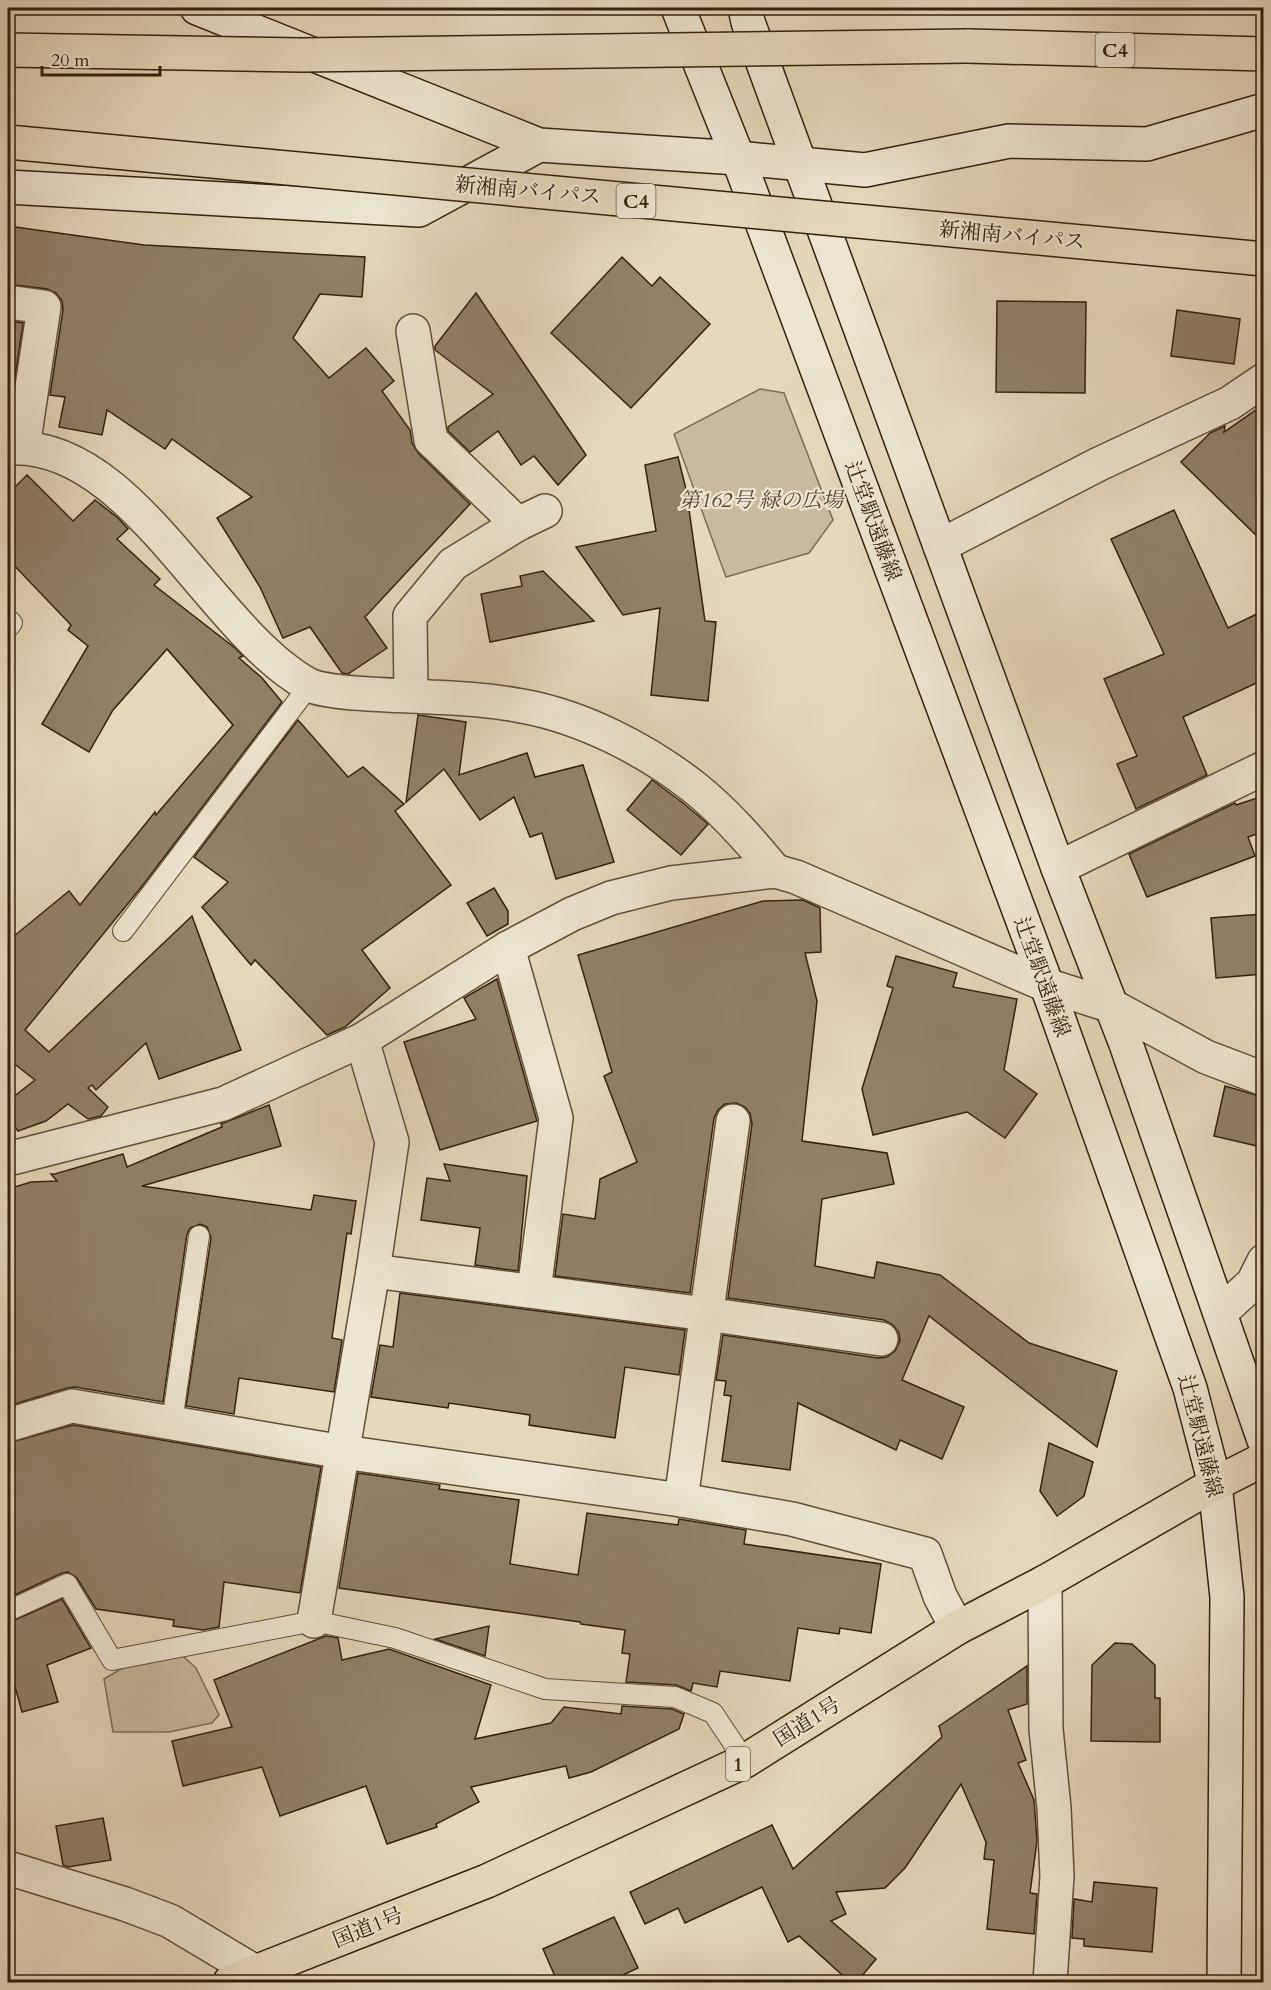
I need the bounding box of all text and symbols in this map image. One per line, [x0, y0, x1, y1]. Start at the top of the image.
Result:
road number: C4 [1096, 33, 1134, 67]
scale bar [42, 39, 160, 77]
text: 20 m [51, 48, 90, 73]
street label: 新湘南バイパス [454, 170, 602, 212]
road number: C4 [616, 184, 656, 218]
street label: 新湘南バイパス [938, 215, 1086, 257]
street label: 辻堂駅遠藤線 [838, 457, 908, 585]
park label: 第162号 緑の広場 [679, 486, 845, 515]
street label: 辻堂駅遠藤線 [1007, 913, 1077, 1041]
street label: 辻堂駅遠藤線 [1171, 1371, 1229, 1501]
street label: 国道1号 [768, 1690, 846, 1754]
road number: 1 [726, 1747, 750, 1781]
street label: 国道1号 [328, 1901, 408, 1955]

